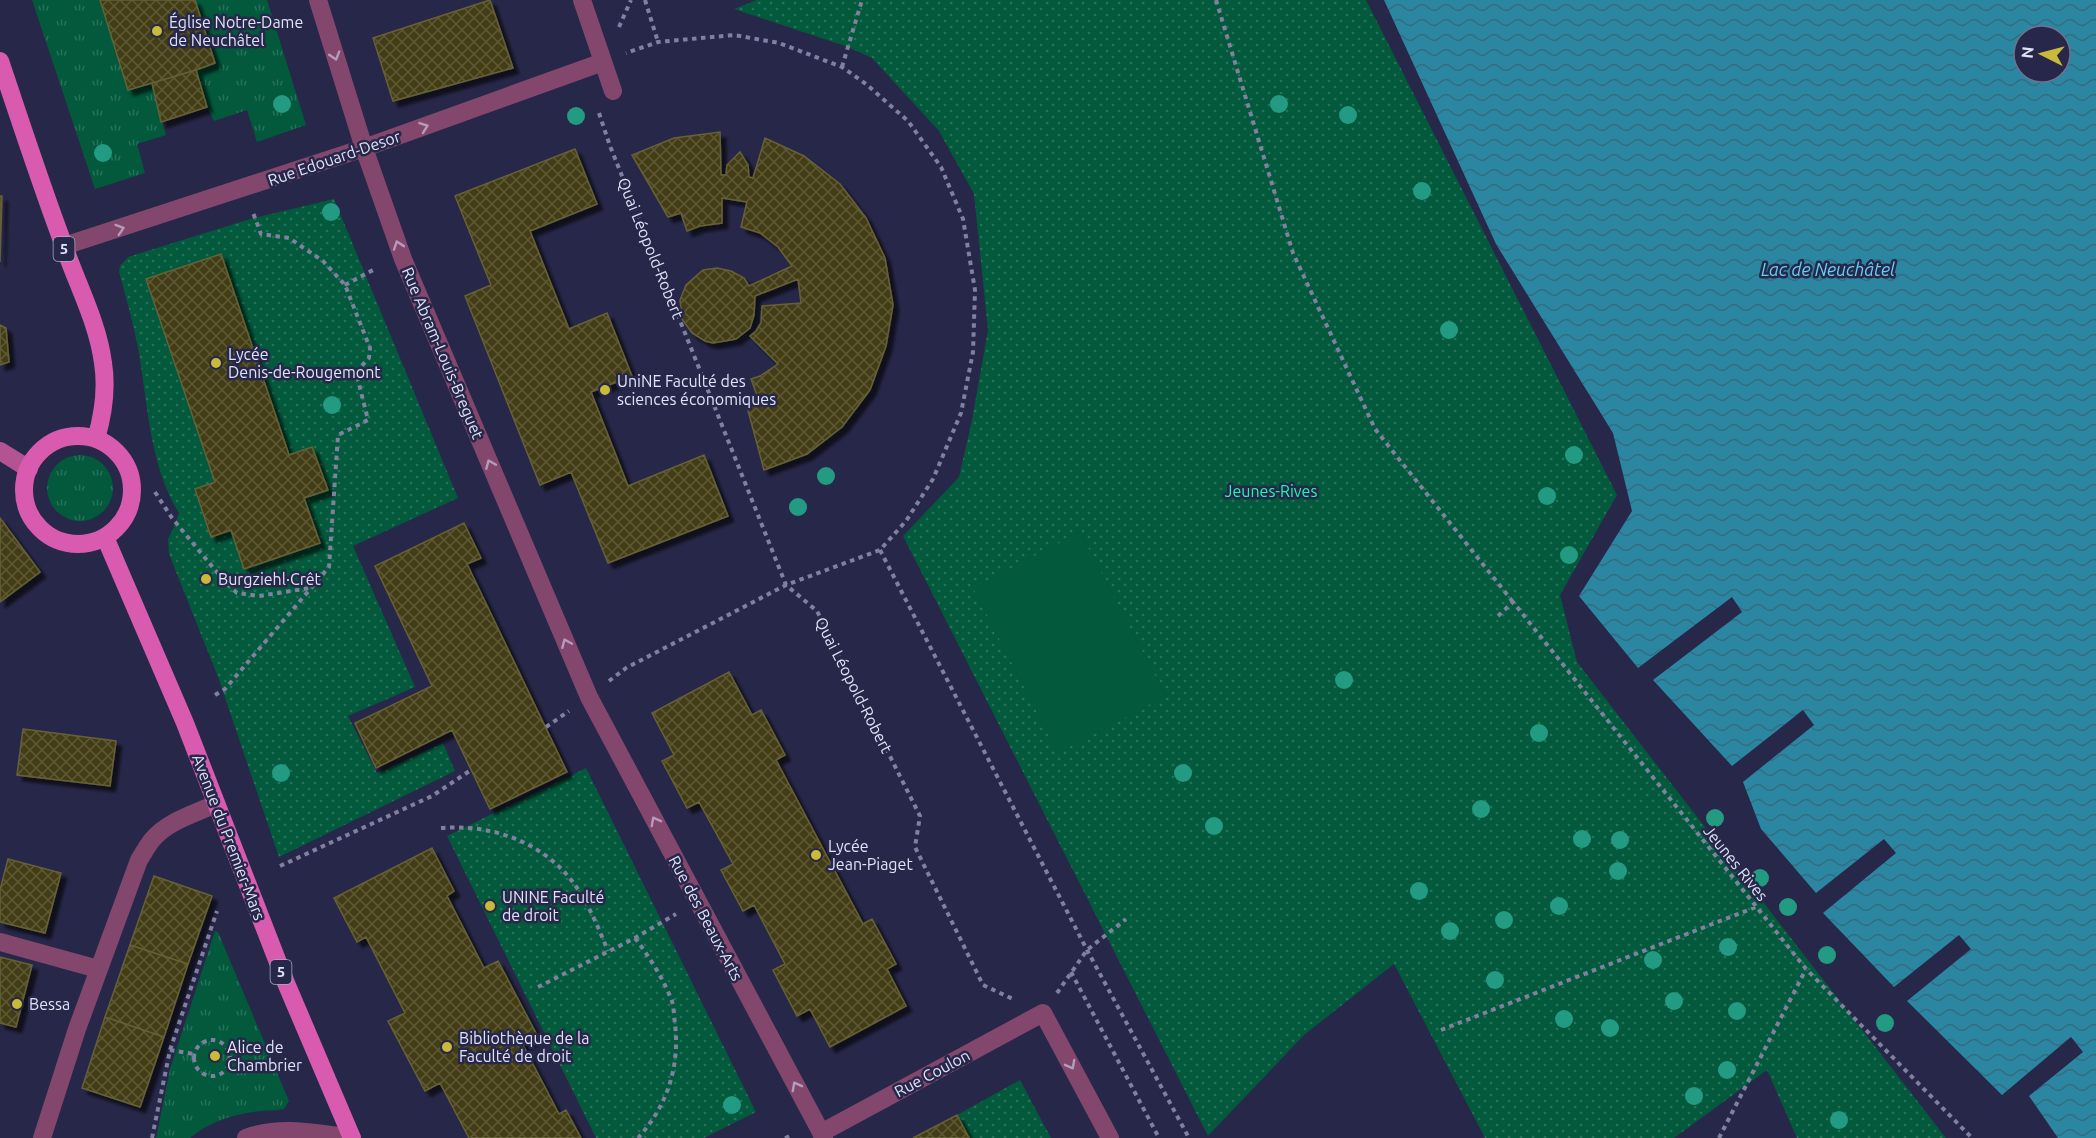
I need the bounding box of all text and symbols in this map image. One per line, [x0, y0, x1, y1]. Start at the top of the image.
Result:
place label: Église Notre-Dame de Neuchâtel [169, 11, 303, 49]
marker: Église Notre-Dame de Neuchâtel [150, 24, 164, 38]
north arrow [2012, 24, 2072, 84]
text: N [2018, 46, 2037, 59]
one-way arrow [328, 50, 340, 61]
one-way arrow [418, 122, 429, 134]
street label: Rue Edouard-Desor [265, 127, 403, 189]
street label: Quai Léopold-Robert [614, 175, 688, 322]
one-way arrow [114, 224, 124, 237]
road number: 5 [54, 237, 74, 261]
one-way arrow [392, 241, 405, 251]
water label: Lac de Neuchâtel [1761, 259, 1895, 279]
street label: Rue Abram-Louis-Breguet [399, 264, 488, 442]
place label: Lycée Denis-de-Rougemont [228, 345, 381, 381]
marker: Lycée Denis-de-Rougemont [209, 356, 223, 370]
place label: UniNE Faculté des sciences économiques [617, 372, 776, 408]
marker: UniNE Faculté des sciences économiques [598, 383, 612, 397]
one-way arrow [485, 459, 497, 470]
park label: Jeunes-Rives [1225, 482, 1317, 500]
place label: Burgziehl·Crêt [218, 570, 322, 588]
marker: Burgziehl·Crêt [199, 572, 213, 586]
street label: Quai Léopold-Robert [812, 614, 896, 757]
one-way arrow [561, 639, 573, 650]
street label: Avenue du Premier-Mars [189, 752, 269, 923]
one-way arrow [651, 817, 662, 828]
street label: Jeunes Rives [1700, 822, 1772, 904]
place label: Lycée Jean-Piaget [828, 837, 913, 873]
marker: Lycée Jean-Piaget [809, 848, 823, 862]
street label: Rue des Beaux-Arts [665, 852, 747, 984]
place label: UNINE Faculté de droit [502, 888, 604, 924]
marker: UNINE Faculté de droit [483, 899, 497, 913]
road number: 5 [270, 960, 292, 984]
place label: Bessa [29, 995, 70, 1013]
marker: Bessa [10, 997, 24, 1011]
place label: Bibliothèque de la Faculté de droit [459, 1029, 589, 1065]
place label: Alice de Chambrier [227, 1038, 302, 1074]
marker: Bibliothèque de la Faculté de droit [440, 1040, 454, 1054]
street label: Rue Coulon [891, 1046, 973, 1100]
marker: Alice de Chambrier [208, 1049, 222, 1063]
one-way arrow [1064, 1058, 1075, 1069]
one-way arrow [792, 1082, 803, 1093]

